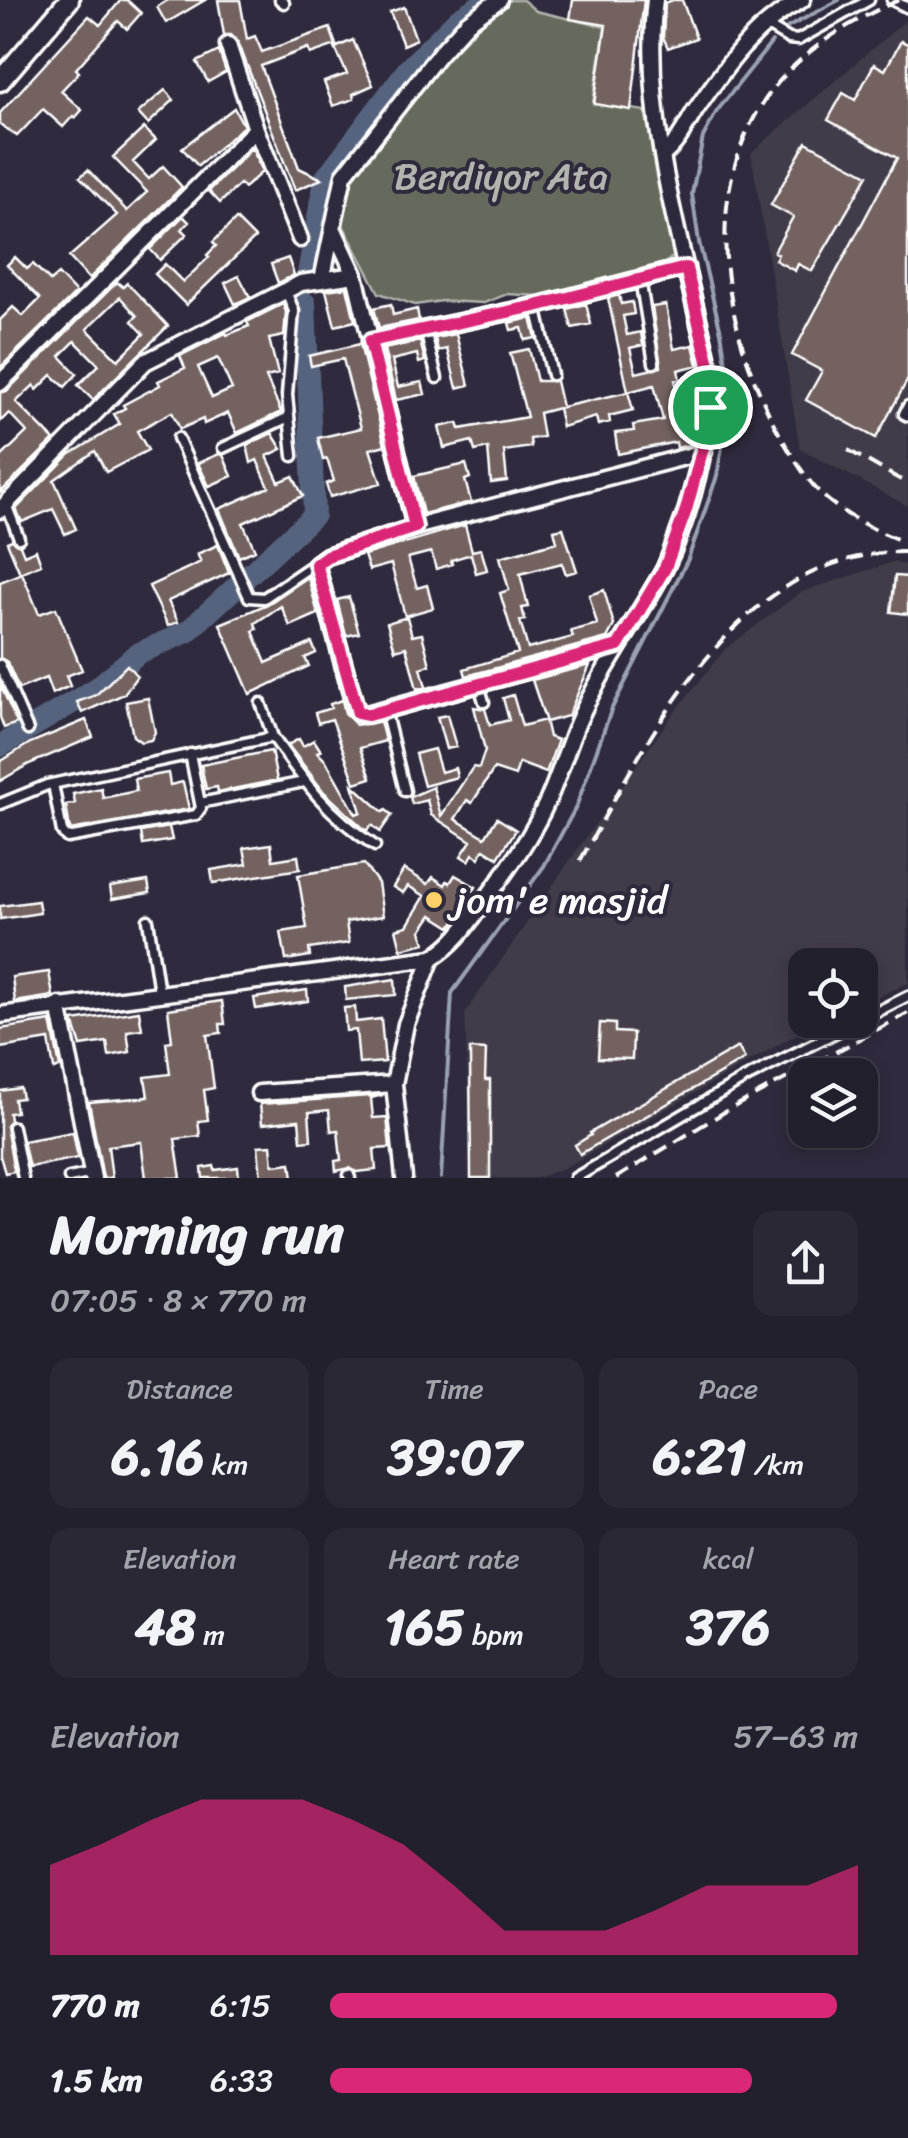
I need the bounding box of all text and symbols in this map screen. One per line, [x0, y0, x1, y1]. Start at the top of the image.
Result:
park label: Berdiyor Ata [394, 143, 608, 210]
pin [668, 365, 753, 450]
icon: arrive [683, 380, 738, 435]
place label: jom'e masjid [446, 867, 670, 934]
marker: jom'e masjid [423, 889, 445, 911]
map controls [788, 948, 878, 1148]
button: locate [788, 948, 878, 1038]
button: layers [788, 1058, 878, 1148]
text: Morning run [50, 1186, 344, 1283]
button: share [753, 1211, 858, 1316]
text: 07:05 · 8 × 770 m [50, 1272, 307, 1329]
text: Distance [127, 1364, 233, 1413]
text: Time [424, 1364, 484, 1413]
text: Pace [699, 1364, 758, 1413]
text: 6.16 [111, 1413, 205, 1502]
text: 39:07 [387, 1413, 521, 1502]
text: 6:21 [653, 1413, 746, 1502]
text: km [205, 1440, 248, 1489]
text: /km [746, 1440, 804, 1489]
text: Elevation [123, 1534, 236, 1583]
text: Heart rate [388, 1534, 520, 1583]
text: kcal [703, 1534, 754, 1583]
text: 48 [135, 1583, 196, 1672]
text: 165 [384, 1583, 465, 1672]
text: 376 [686, 1583, 771, 1672]
text: m [196, 1610, 225, 1659]
text: bpm [465, 1610, 524, 1659]
text: Elevation [50, 1708, 180, 1765]
text: 57–63 m [733, 1708, 858, 1765]
text: 770 m [50, 1977, 140, 2034]
text: 6:15 [210, 1977, 271, 2034]
text: 1.5 km [50, 2052, 143, 2109]
text: 6:33 [210, 2052, 273, 2109]

